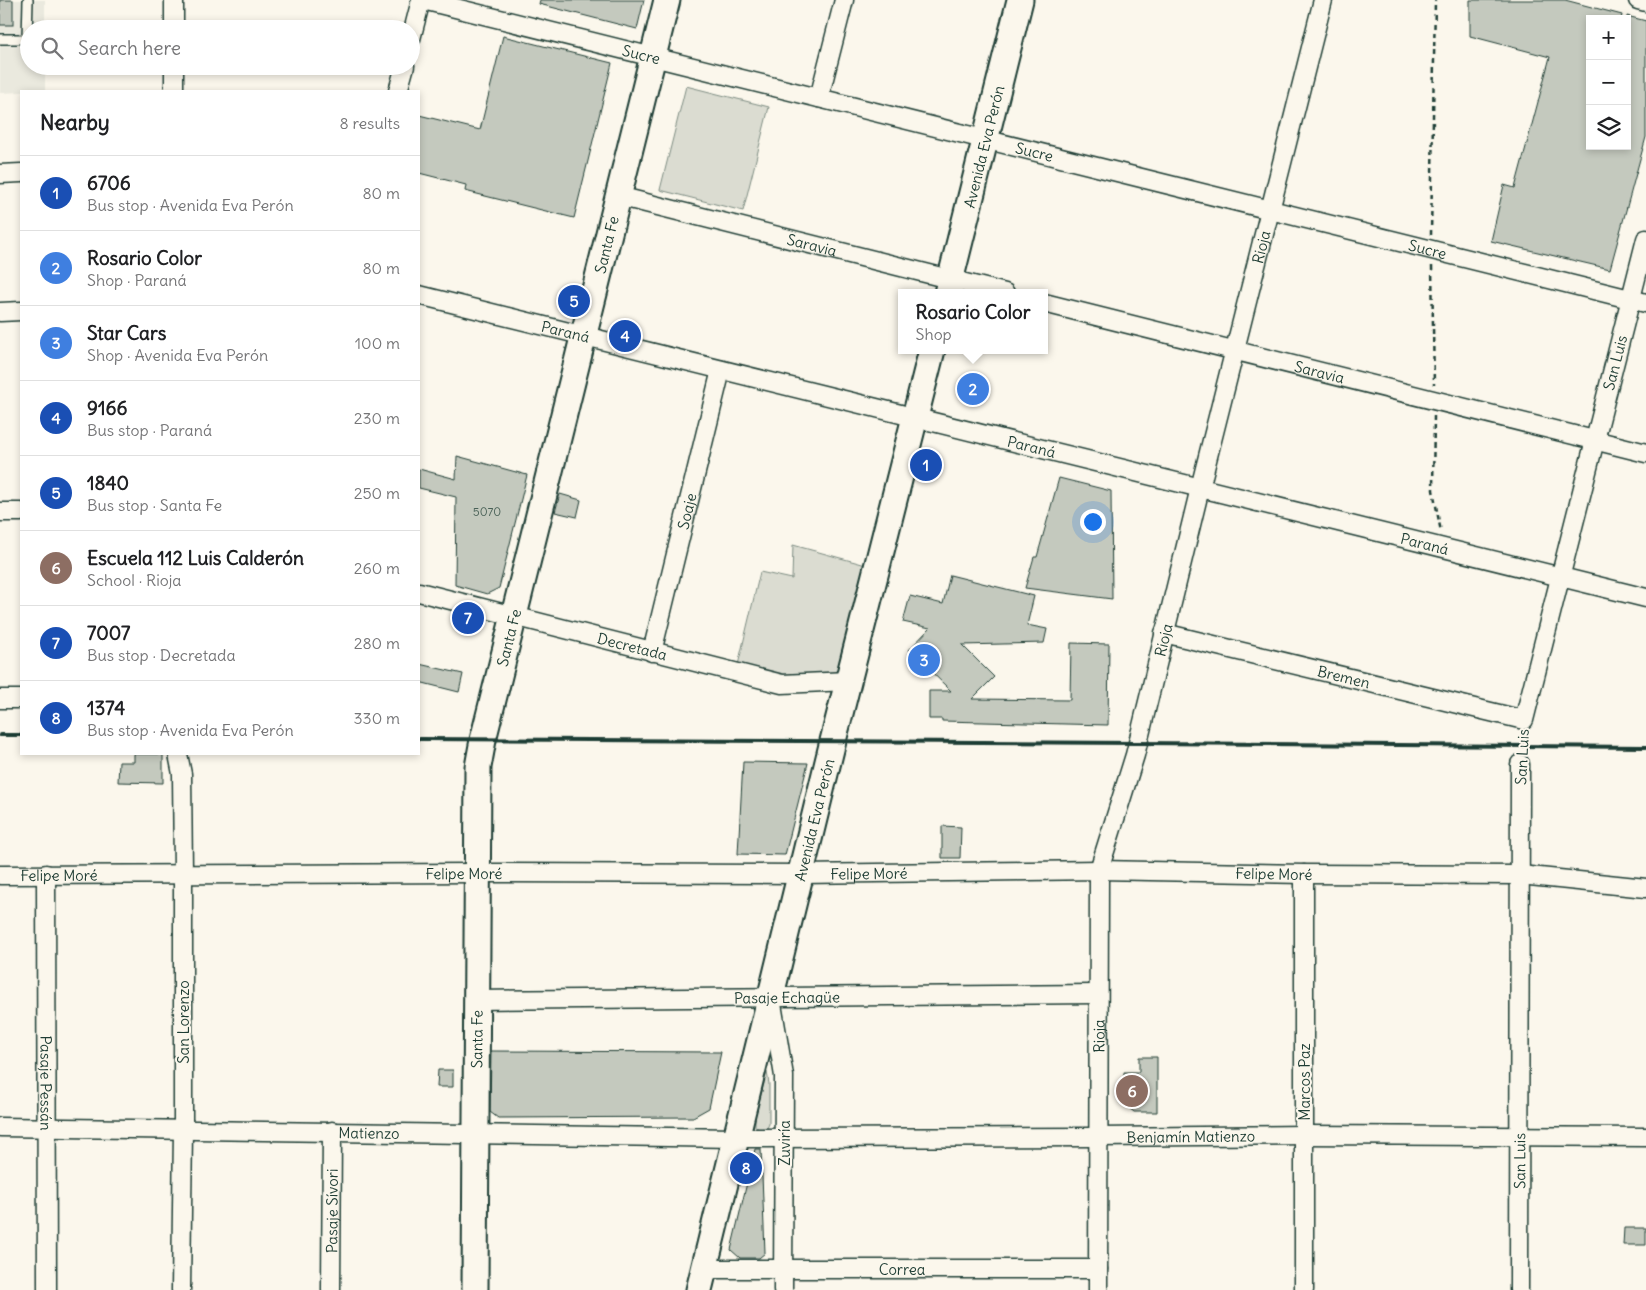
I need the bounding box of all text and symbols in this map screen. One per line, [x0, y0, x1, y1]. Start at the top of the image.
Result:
map controls [1586, 15, 1631, 150]
button: + [1586, 15, 1631, 60]
search box [20, 20, 420, 75]
icon: search [38, 34, 66, 62]
text: Search here [78, 36, 181, 60]
street label: Sucre [620, 40, 662, 68]
button: − [1586, 60, 1631, 105]
street label: Avenida Eva Perón [959, 83, 1008, 210]
button: layers [1586, 105, 1631, 150]
text: Nearby [40, 109, 110, 136]
text: 8 results [339, 113, 400, 133]
street label: Sucre [1014, 138, 1055, 165]
text: 6706 [87, 171, 131, 195]
text: 1 [53, 183, 59, 203]
text: 80 m [362, 183, 400, 203]
text: Bus stop · Avenida Eva Perón [87, 195, 294, 215]
street label: Santa Fe [590, 214, 622, 275]
street label: Rioja [1248, 228, 1274, 265]
street label: Saravia [785, 229, 839, 260]
street label: Sucre [1407, 235, 1449, 263]
text: Rosario Color [87, 246, 202, 270]
text: 2 [52, 258, 60, 278]
text: 80 m [362, 258, 400, 278]
text: Shop · Paraná [87, 270, 187, 290]
pin: 5 [558, 282, 590, 320]
popup [898, 289, 1048, 354]
text: Rosario Color [916, 300, 1031, 324]
street label: Paraná [540, 316, 592, 346]
pin: 4 [609, 317, 641, 355]
text: Star Cars [87, 321, 166, 345]
text: Shop [916, 324, 952, 344]
text: 3 [51, 333, 61, 353]
text: 100 m [355, 333, 400, 353]
street label: San Luis [1599, 333, 1631, 392]
text: Shop · Avenida Eva Perón [87, 345, 268, 365]
street label: Saravia [1293, 356, 1347, 387]
pin: 2 [957, 370, 989, 408]
text: 9166 [87, 396, 127, 420]
text: 4 [51, 408, 61, 428]
text: 230 m [354, 408, 400, 428]
text: Bus stop · Paraná [87, 420, 212, 440]
street label: Paraná [1006, 431, 1058, 461]
pin: 1 [910, 446, 942, 484]
text: 1840 [87, 471, 129, 495]
text: 5 [51, 483, 61, 503]
text: 250 m [354, 483, 400, 503]
street label: Soaje [673, 491, 700, 531]
text: Bus stop · Santa Fe [87, 495, 222, 515]
house number: 5070 [473, 504, 501, 519]
your location [1080, 509, 1106, 535]
street label: Paraná [1399, 528, 1451, 559]
text: Escuela 112 Luis Calderón [87, 546, 304, 570]
text: 6 [51, 558, 61, 578]
text: 260 m [354, 558, 400, 578]
text: School · Rioja [87, 570, 181, 590]
pin: 7 [452, 599, 484, 637]
street label: Santa Fe [492, 607, 525, 668]
text: 7007 [87, 621, 130, 645]
street label: Rioja [1150, 621, 1176, 658]
street label: Decretada [595, 628, 669, 664]
text: 7 [52, 633, 60, 653]
text: 280 m [354, 633, 400, 653]
pin: 3 [908, 641, 940, 679]
text: Bus stop · Decretada [87, 645, 236, 665]
street label: Bremen [1316, 661, 1372, 692]
text: 1374 [87, 696, 125, 720]
text: 8 [51, 708, 61, 728]
text: 330 m [353, 708, 400, 728]
text: Bus stop · Avenida Eva Perón [87, 720, 294, 740]
street label: San Luis [1511, 728, 1533, 786]
street label: Avenida Eva Perón [790, 756, 838, 883]
street label: Felipe Moré [425, 863, 503, 883]
street label: Felipe Moré [830, 863, 908, 883]
street label: Felipe Moré [1235, 863, 1312, 884]
street label: Felipe Moré [20, 865, 98, 884]
street label: San Lorenzo [174, 980, 193, 1064]
street label: Pasaje Echagüe [734, 987, 840, 1007]
street label: Santa Fe [467, 1010, 486, 1068]
street label: Rioja [1089, 1019, 1108, 1053]
street label: Pasaje Pessán [37, 1035, 56, 1131]
street label: Marcos Paz [1295, 1043, 1314, 1121]
pin: 6 [1116, 1072, 1148, 1110]
street label: Zuviría [775, 1120, 794, 1166]
street label: Matienzo [338, 1123, 400, 1142]
street label: Benjamín Matienzo [1126, 1126, 1255, 1146]
street label: San Luis [1510, 1133, 1529, 1189]
pin: 8 [730, 1149, 762, 1187]
street label: Pasaje Sívori [322, 1169, 341, 1253]
street label: Correa [879, 1260, 926, 1279]

